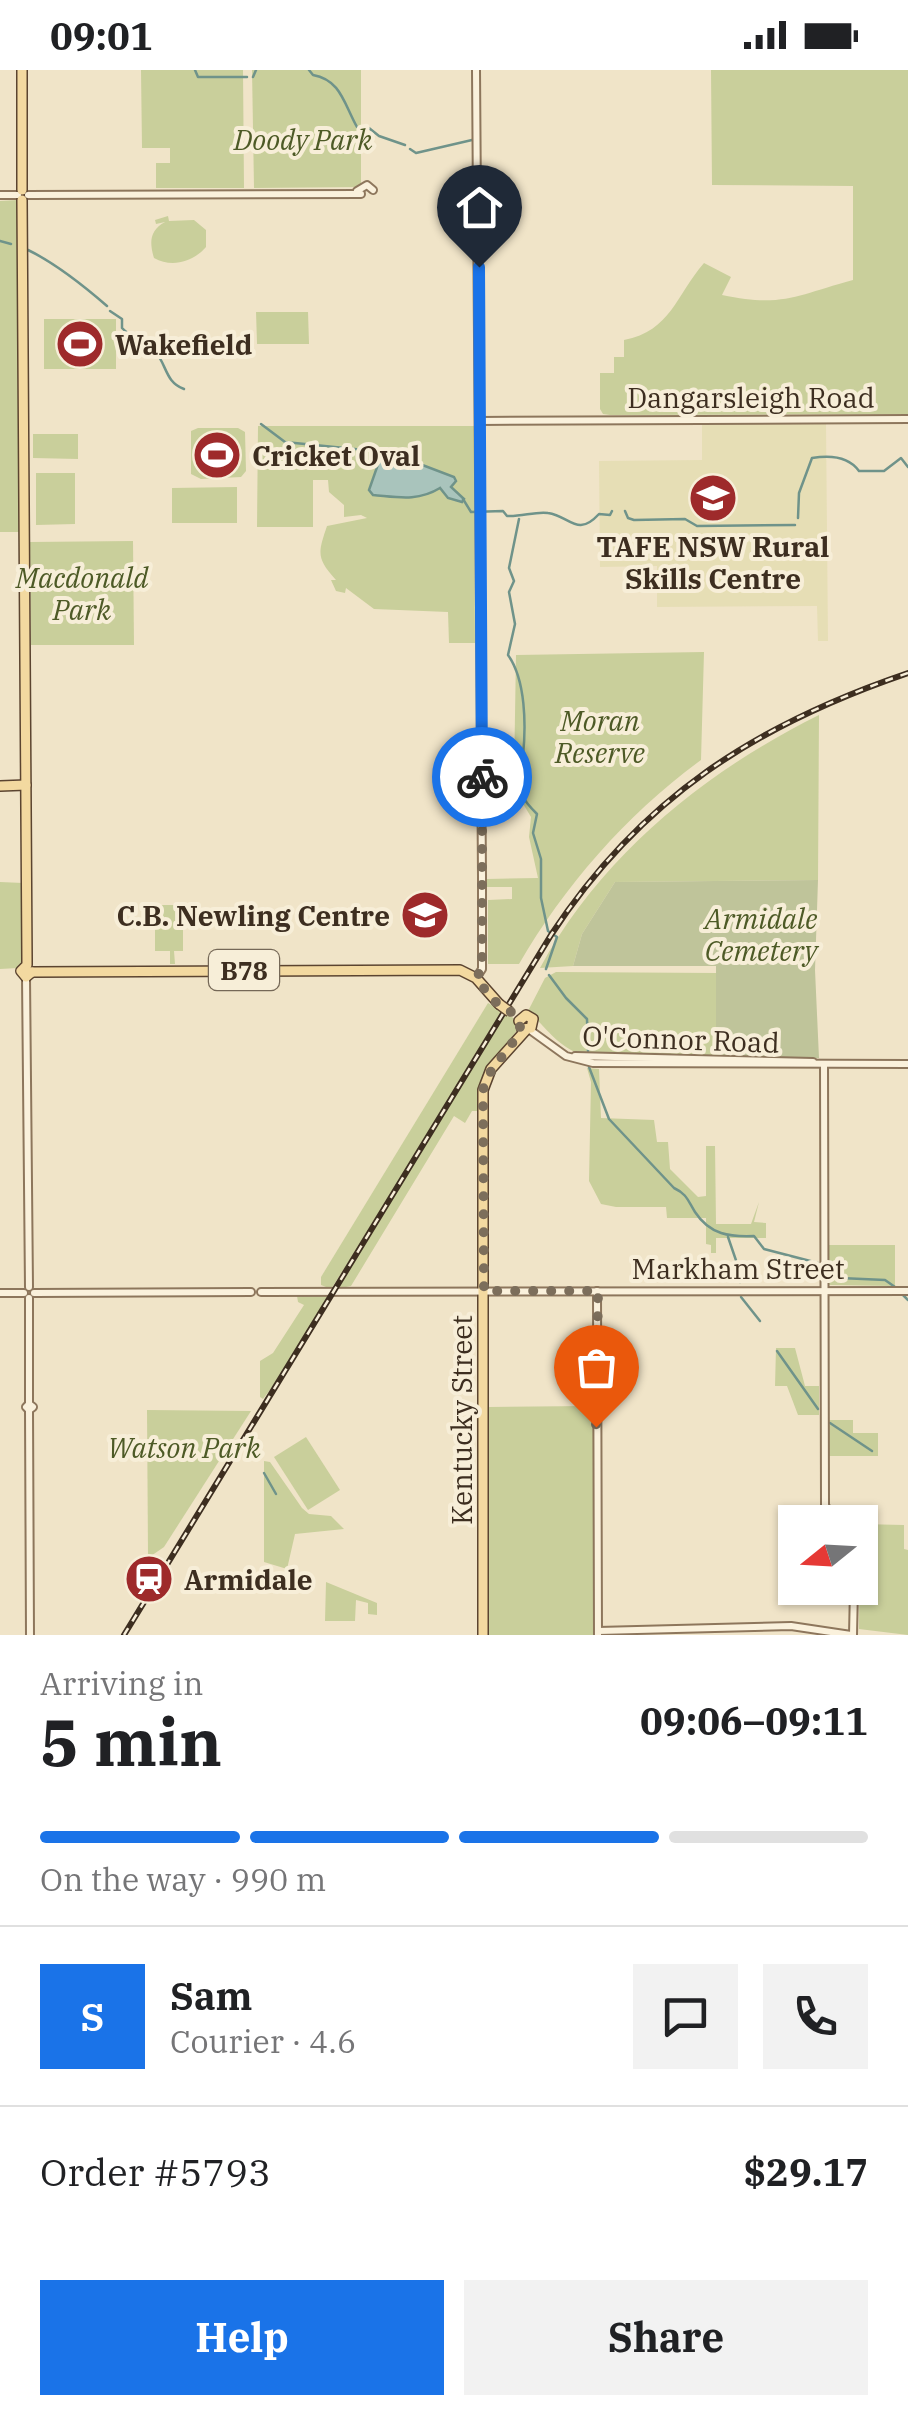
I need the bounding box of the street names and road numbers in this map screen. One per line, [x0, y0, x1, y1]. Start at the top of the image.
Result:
street label: Dangarsleigh Road [627, 379, 875, 416]
road number: B78 [209, 950, 279, 990]
street label: O'Connor Road [582, 1017, 780, 1061]
street label: Markham Street [631, 1250, 845, 1287]
street label: Kentucky Street [443, 1315, 480, 1525]

